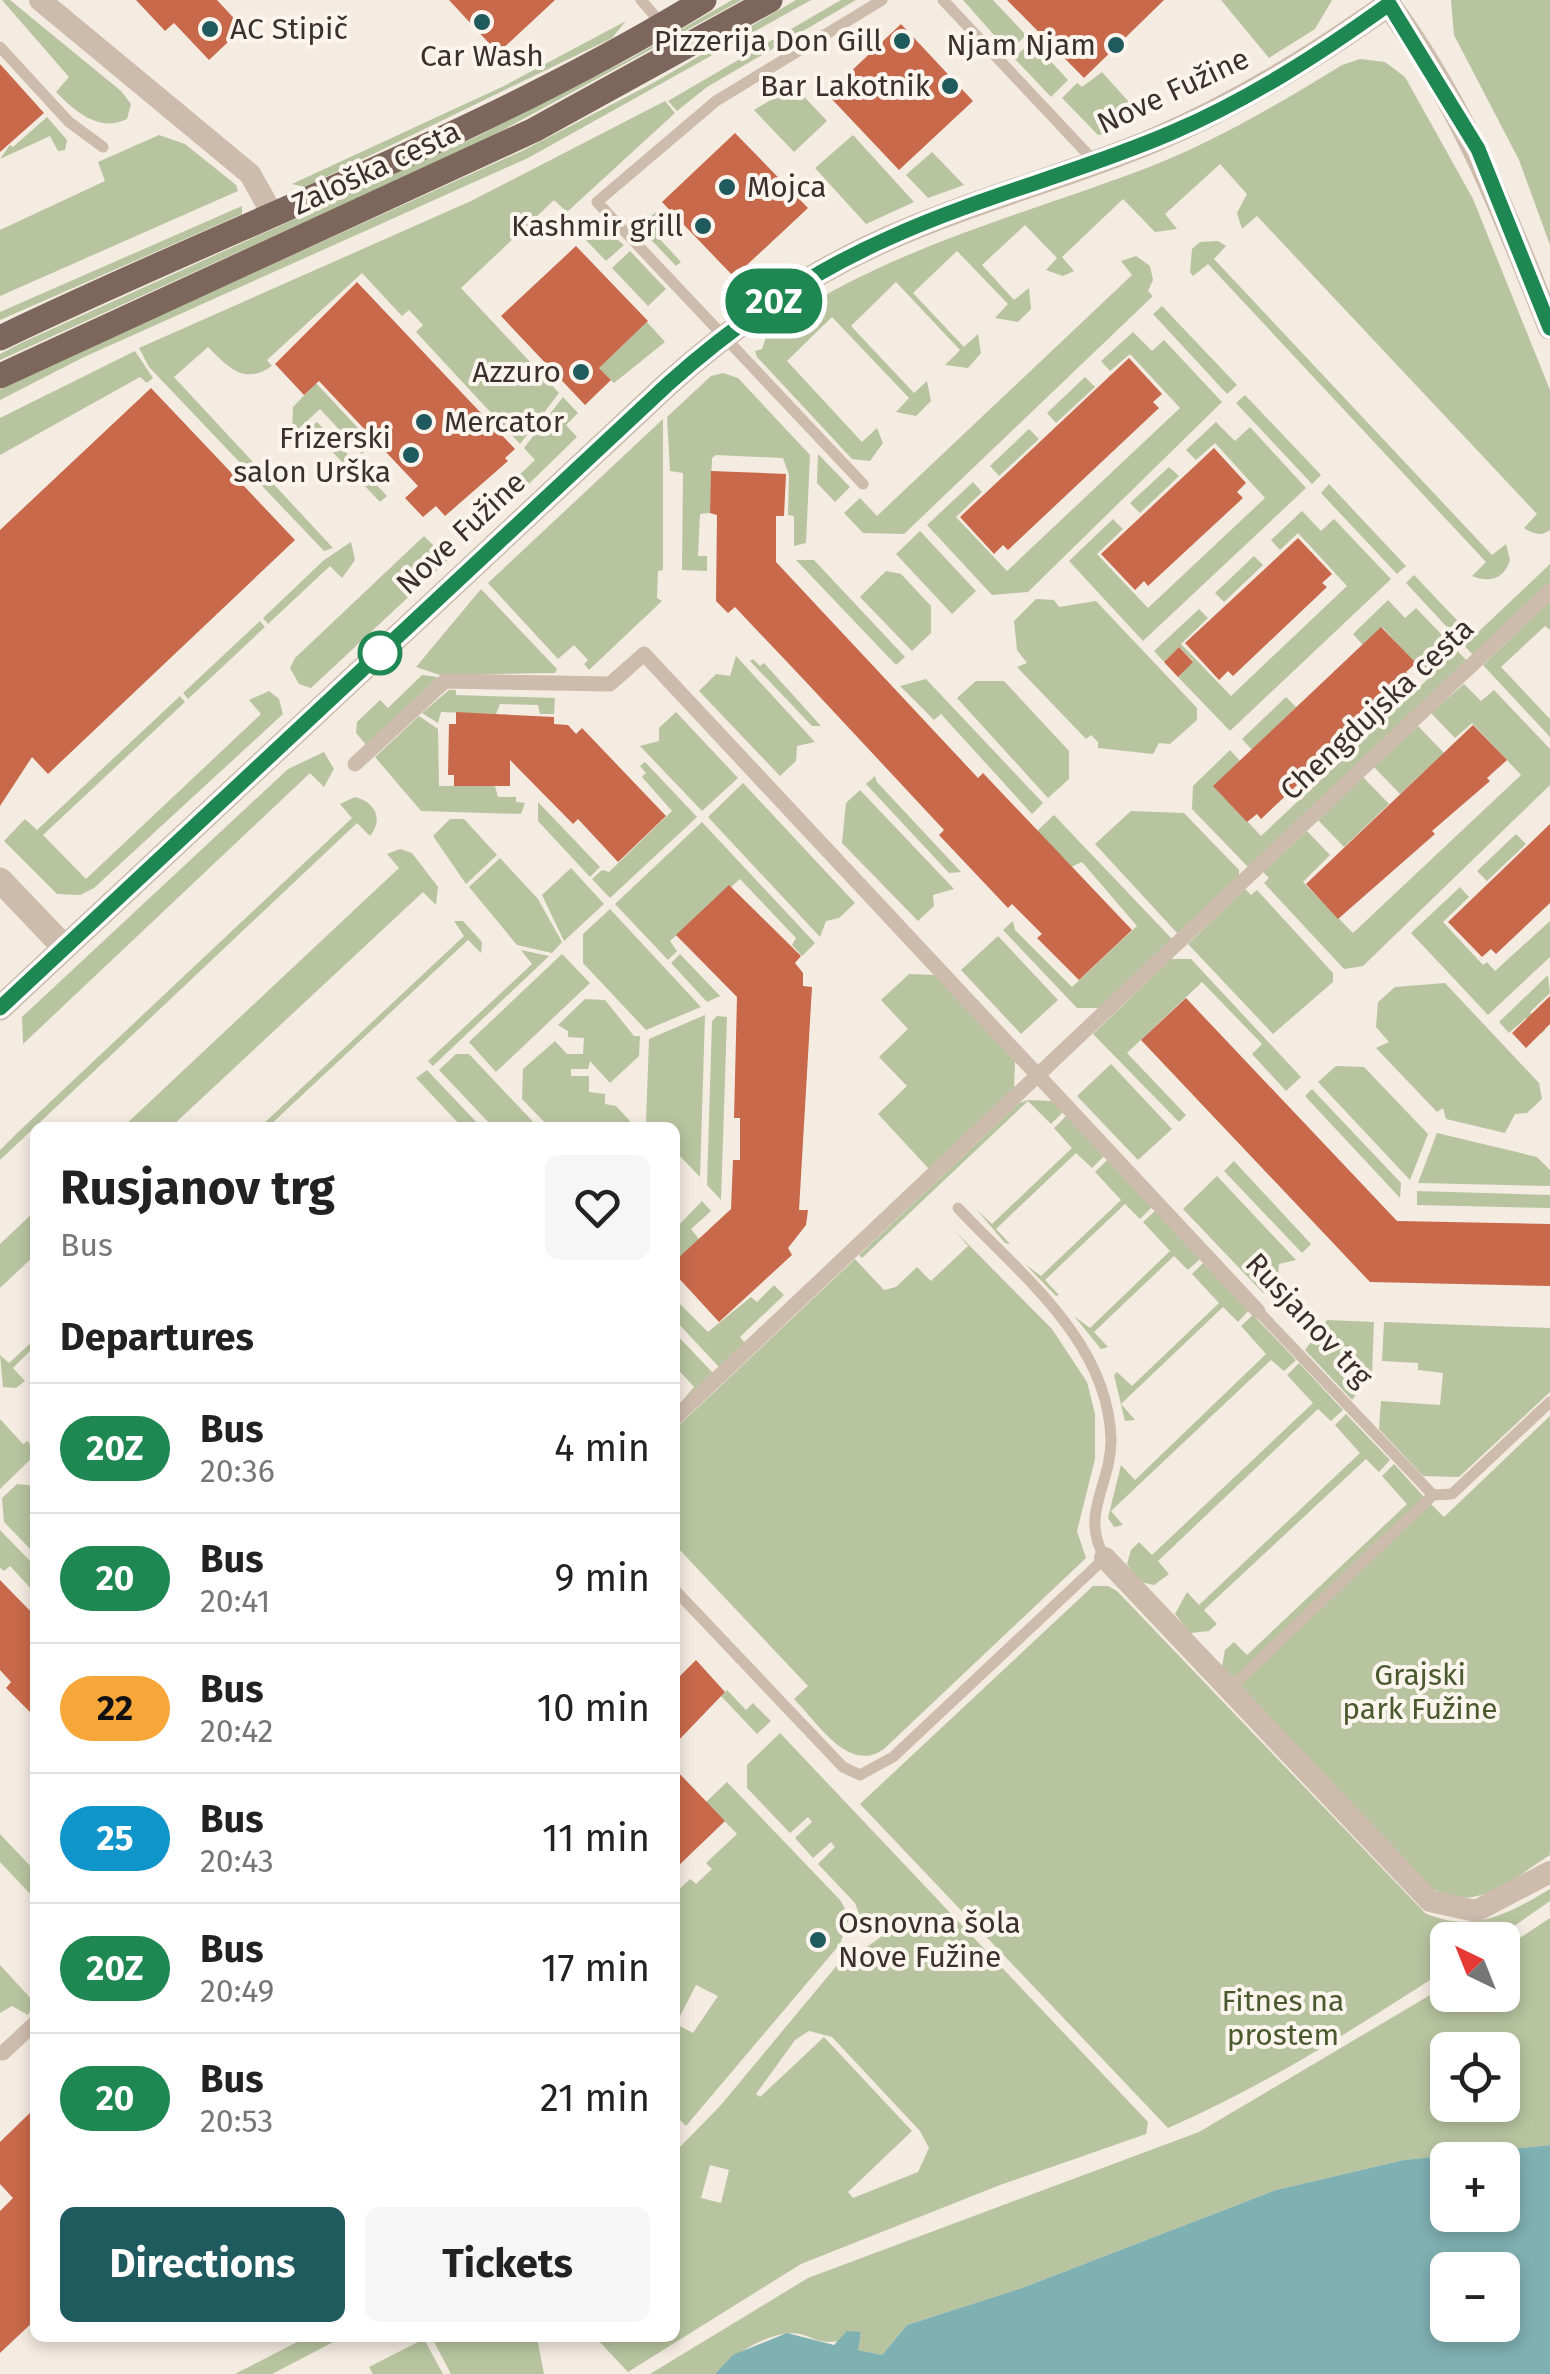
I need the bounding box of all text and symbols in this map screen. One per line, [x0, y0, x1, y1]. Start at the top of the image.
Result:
place label: AC Stipič [230, 11, 348, 47]
marker: Car Wash [471, 11, 493, 33]
marker: AC Stipič [199, 18, 221, 40]
place label: Pizzerija Don Gill [654, 23, 882, 59]
place label: Njam Njam [946, 27, 1096, 63]
marker: Pizzerija Don Gill [891, 30, 913, 52]
marker: Njam Njam [1105, 34, 1127, 56]
place label: Car Wash [420, 38, 544, 74]
street label: Nove Fužine [1091, 40, 1255, 142]
place label: Bar Lakotnik [760, 68, 931, 104]
marker: Bar Lakotnik [939, 75, 961, 97]
street label: Zaloška cesta [286, 113, 466, 223]
place label: Mojca [747, 169, 827, 205]
marker: Mojca [716, 176, 738, 198]
place label: Kashmir grill [511, 208, 683, 244]
marker: Kashmir grill [692, 215, 714, 237]
line badge: 20Z [716, 268, 832, 334]
text: 20Z [745, 280, 803, 322]
place label: Azzuro [472, 354, 561, 390]
marker: Azzuro [570, 361, 592, 383]
place label: Mercator [444, 404, 565, 440]
marker: Mercator [413, 411, 435, 433]
place label: Frizerski salon Urška [233, 420, 391, 490]
marker: Frizerski salon Urška [400, 444, 422, 466]
street label: Nove Fužine [389, 464, 533, 602]
street label: Chengdujska cesta [1273, 610, 1481, 808]
unlabelled marker [359, 632, 401, 674]
button: heart [545, 1155, 650, 1260]
text: Rusjanov trg [60, 1159, 335, 1217]
text: Bus [60, 1226, 113, 1264]
street label: Rusjanov trg [1238, 1246, 1380, 1395]
text: Departures [60, 1314, 254, 1360]
text: Bus [200, 1406, 264, 1452]
text: 4 min [554, 1425, 650, 1471]
text: 20Z [86, 1427, 144, 1469]
text: 20:36 [200, 1452, 275, 1490]
text: Bus [200, 1536, 264, 1582]
text: 9 min [554, 1555, 650, 1601]
text: 20 [96, 1557, 134, 1599]
text: 20:41 [200, 1582, 270, 1620]
park label: Grajski park Fužine [1342, 1657, 1498, 1727]
text: Bus [200, 1666, 264, 1712]
text: 10 min [537, 1685, 650, 1731]
text: 22 [97, 1687, 133, 1729]
text: 20:42 [200, 1712, 273, 1750]
text: Bus [200, 1796, 264, 1842]
text: 11 min [542, 1815, 650, 1861]
text: 25 [97, 1817, 133, 1859]
text: 20:43 [200, 1842, 274, 1880]
place label: Osnovna šola Nove Fužine [838, 1905, 1021, 1975]
north arrow [1430, 1922, 1520, 2012]
map controls [1430, 1922, 1520, 2342]
text: Bus [200, 1926, 264, 1972]
marker: Osnovna šola Nove Fužine [807, 1929, 829, 1951]
text: 17 min [541, 1945, 650, 1991]
text: 20Z [86, 1947, 144, 1989]
text: 20:49 [200, 1972, 274, 2010]
park label: Fitnes na prostem [1222, 1983, 1344, 2053]
button: locate [1430, 2032, 1520, 2122]
text: Bus [200, 2056, 264, 2102]
text: 21 min [540, 2075, 650, 2121]
text: 20 [96, 2077, 134, 2119]
text: 20:53 [200, 2102, 273, 2140]
button: + [1430, 2142, 1520, 2232]
button: Directions [60, 2207, 345, 2322]
button: Tickets [365, 2207, 650, 2322]
button: − [1430, 2252, 1520, 2342]

